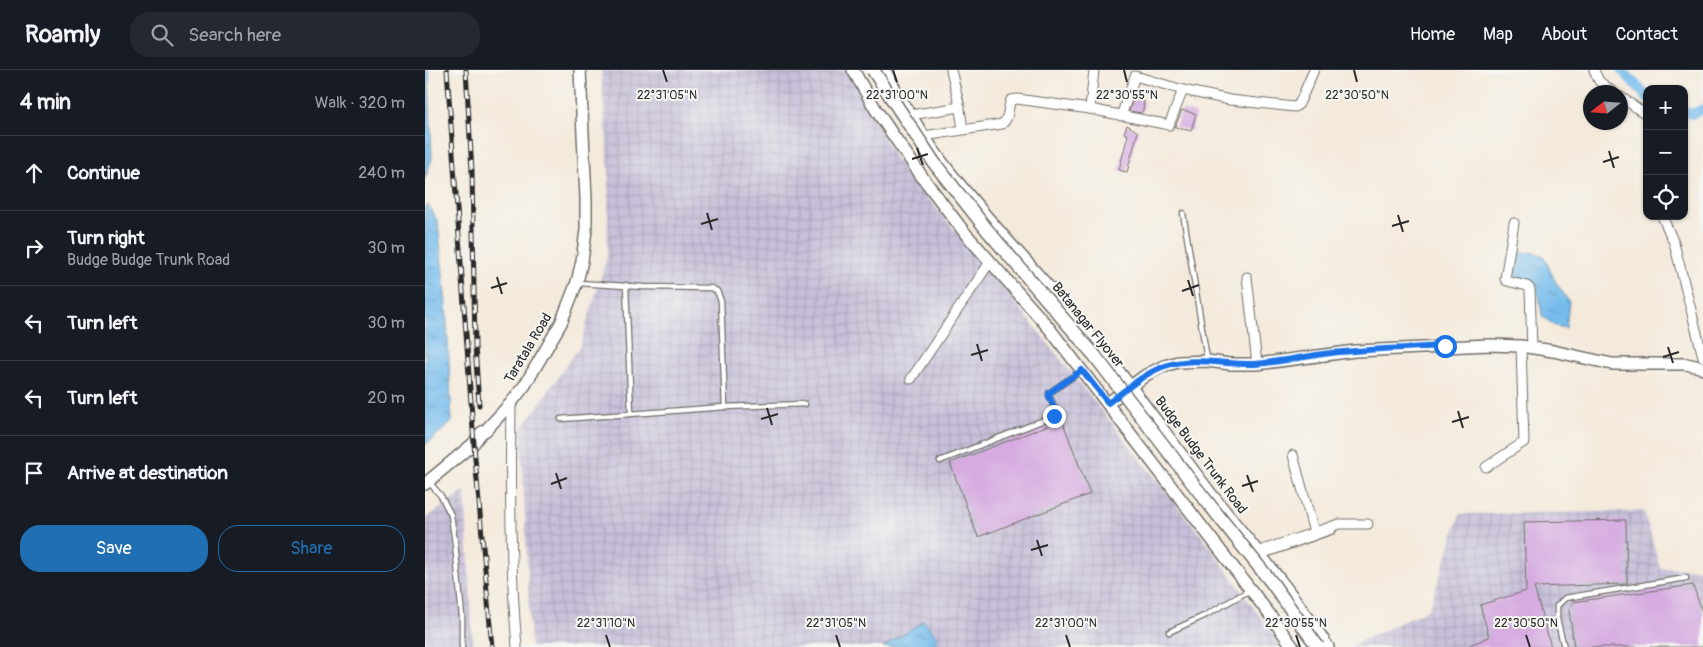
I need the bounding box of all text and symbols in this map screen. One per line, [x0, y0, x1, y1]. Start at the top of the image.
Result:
search box [130, 12, 480, 57]
text: Roamly [25, 20, 100, 49]
icon: search [148, 21, 176, 49]
text: Search here [188, 23, 281, 47]
text: Home [1410, 23, 1455, 46]
text: Map [1483, 23, 1513, 46]
text: About [1541, 23, 1587, 46]
text: Contact [1615, 23, 1678, 46]
north arrow [1583, 85, 1628, 130]
map controls [1643, 85, 1688, 220]
button: + [1643, 85, 1688, 130]
text: 22°31'05"N [637, 88, 697, 103]
text: 22°31'00"N [866, 88, 928, 103]
text: 22°30'55"N [1096, 88, 1158, 103]
text: 22°30'50"N [1325, 88, 1389, 103]
text: 4 min [20, 89, 71, 116]
text: Walk · 320 m [315, 93, 405, 113]
button: − [1643, 130, 1688, 175]
icon: ahead [20, 159, 48, 187]
text: Continue [67, 161, 140, 185]
text: 240 m [358, 163, 405, 183]
button: locate [1643, 175, 1688, 220]
text: Turn right [67, 226, 145, 250]
icon: right [20, 234, 48, 262]
text: 30 m [367, 238, 405, 258]
text: Budge Budge Trunk Road [67, 250, 230, 270]
street label: Batanagar Flyover [1048, 279, 1128, 371]
icon: left [20, 309, 48, 337]
street label: Taratala Road [500, 310, 556, 386]
text: Turn left [67, 311, 137, 335]
text: 30 m [367, 313, 405, 333]
route start [1434, 335, 1457, 358]
icon: left [20, 384, 48, 412]
text: Turn left [67, 386, 137, 410]
text: 20 m [367, 388, 405, 408]
street label: Budge Budge Trunk Road [1151, 393, 1251, 517]
route end [1043, 405, 1066, 428]
icon: arrive [20, 459, 48, 487]
text: Arrive at destination [67, 461, 228, 485]
button: Save [20, 525, 208, 572]
button: Share [218, 525, 405, 572]
text: 22°31'10"N [577, 616, 635, 631]
text: 22°31'05"N [806, 616, 866, 631]
text: 22°31'00"N [1035, 616, 1097, 631]
text: 22°30'55"N [1265, 616, 1327, 631]
text: 22°30'50"N [1494, 616, 1558, 631]

